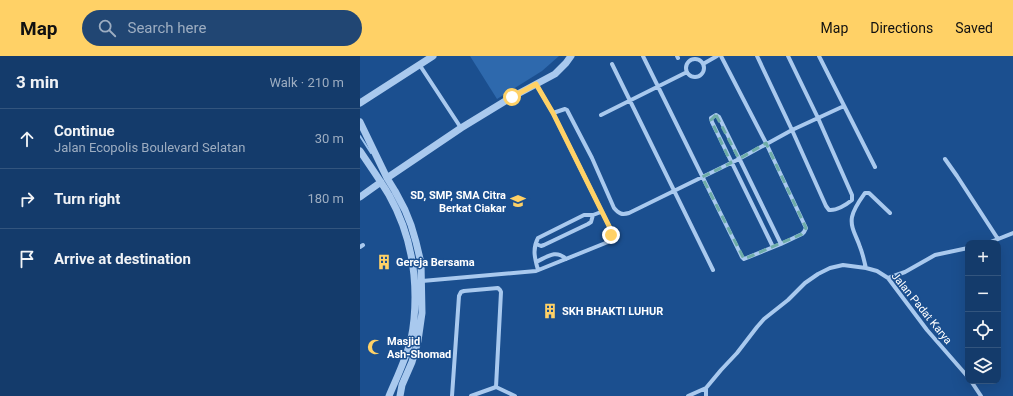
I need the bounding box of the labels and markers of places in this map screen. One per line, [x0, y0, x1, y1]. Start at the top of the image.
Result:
place label: SD, SMP, SMA Citra Berkat Ciakar [410, 189, 506, 215]
school or university icon: SD, SMP, SMA Citra Berkat Ciakar [509, 192, 527, 210]
building icon: Gereja Bersama [375, 253, 393, 271]
place label: Gereja Bersama [396, 256, 475, 269]
building icon: SKH BHAKTI LUHUR [541, 302, 559, 320]
place label: SKH BHAKTI LUHUR [562, 305, 663, 318]
place label: Masjid Ash-Shomad [387, 335, 451, 361]
mosque icon: Masjid Ash-Shomad [366, 338, 384, 356]

